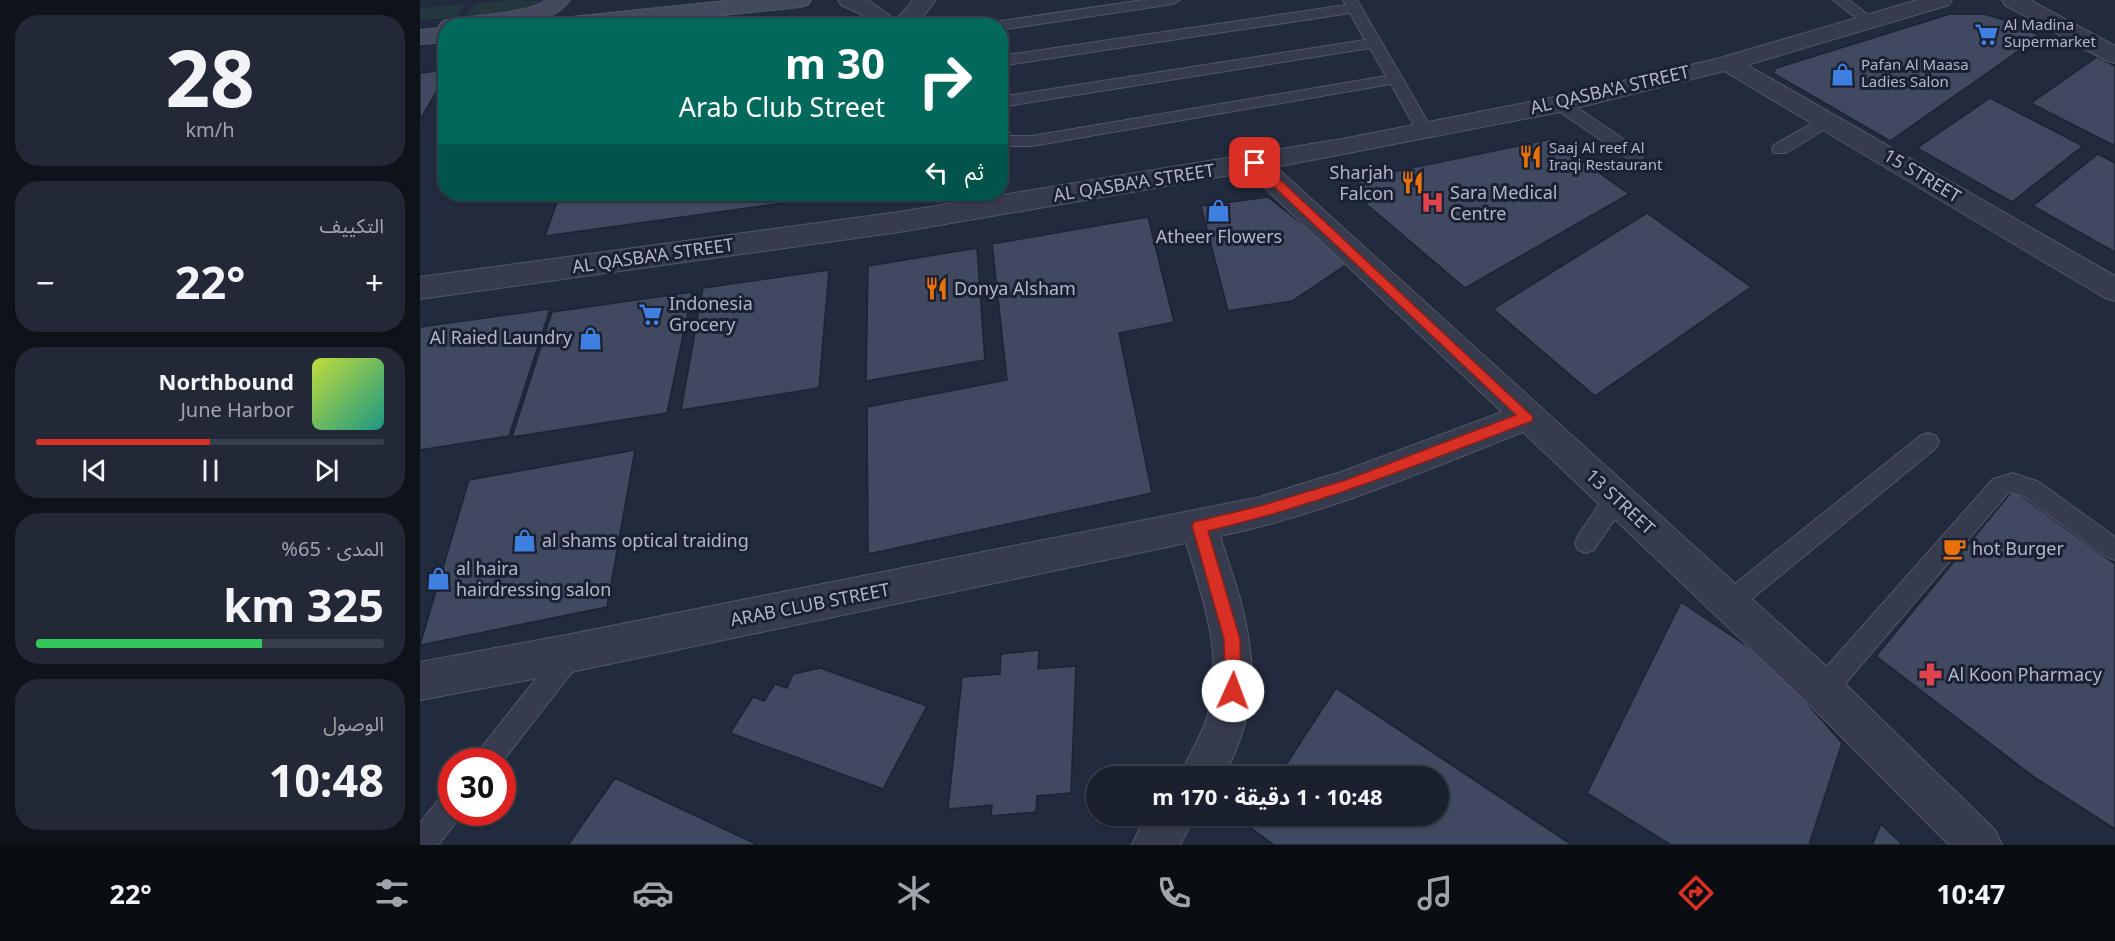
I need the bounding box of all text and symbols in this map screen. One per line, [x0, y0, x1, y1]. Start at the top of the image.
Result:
place label: Al Madina Supermarket [2004, 14, 2096, 51]
supermarket icon: Al Madina Supermarket [1973, 21, 1999, 47]
text: 28 [165, 24, 255, 130]
text: 30 m [785, 34, 885, 91]
icon: right [906, 42, 984, 120]
place label: Pafan Al Maasa Ladies Salon [1861, 54, 1969, 91]
street label: AL QASBA'A STREET [1528, 59, 1692, 119]
shop icon: Pafan Al Maasa Ladies Salon [1830, 61, 1856, 87]
text: Arab Club Street [679, 88, 885, 125]
text: km/h [185, 116, 235, 143]
pin [1229, 137, 1280, 188]
place label: Saaj Al reef Al Iraqi Restaurant [1549, 137, 1663, 174]
street label: 15 STREET [1879, 143, 1966, 208]
restaurant icon: Saaj Al reef Al Iraqi Restaurant [1518, 144, 1544, 170]
icon: arrive [1238, 146, 1271, 179]
icon: left [920, 156, 953, 189]
text: ثم [965, 156, 984, 186]
street label: AL QASBA'A STREET [1052, 157, 1216, 207]
place label: Sharjah Falcon [1330, 160, 1394, 205]
restaurant icon: Sharjah Falcon [1399, 170, 1425, 196]
place label: Sara Medical Centre [1450, 180, 1557, 225]
hospital icon: Sara Medical Centre [1419, 190, 1445, 216]
shop icon: Atheer Flowers [1206, 198, 1232, 224]
text: التكييف [320, 212, 384, 239]
place label: Atheer Flowers [1156, 224, 1282, 248]
street label: AL QASBA'A STREET [571, 232, 735, 278]
text: 22° [175, 251, 245, 312]
text: − [36, 260, 55, 305]
text: + [365, 260, 384, 305]
restaurant icon: Donya Alsham [923, 276, 949, 302]
place label: Donya Alsham [954, 276, 1076, 300]
place label: Indonesia Grocery [669, 291, 753, 336]
supermarket icon: Indonesia Grocery [638, 301, 664, 327]
place label: Al Raied Laundry [430, 325, 573, 349]
shop icon: Al Raied Laundry [577, 325, 603, 351]
text: Northbound [159, 366, 294, 396]
text: June Harbor [180, 396, 294, 423]
icon: previous [78, 454, 111, 487]
icon: pause [194, 454, 227, 487]
icon: next [310, 454, 343, 487]
street label: 13 STREET [1581, 463, 1660, 540]
shop icon: al shams optical traiding [511, 528, 537, 554]
place label: al shams optical traiding [542, 528, 749, 552]
text: المدى · 65% [281, 535, 384, 562]
cafe icon: hot Burger [1941, 536, 1967, 562]
place label: hot Burger [1972, 536, 2064, 560]
place label: al haira hairdressing salon [456, 556, 611, 601]
shop icon: al haira hairdressing salon [425, 566, 451, 592]
text: 325 km [223, 574, 384, 635]
street label: ARAB CLUB STREET [728, 577, 892, 631]
position arrow [1201, 659, 1265, 723]
pharmacy icon: Al Koon Pharmacy [1917, 662, 1943, 688]
place label: Al Koon Pharmacy [1948, 662, 2103, 686]
text: الوصول [323, 710, 384, 737]
speed limit sign: 30 [438, 748, 516, 826]
text: 10:48 [268, 749, 384, 810]
text: 10:48 · 1 دقيقة · 170 m [1152, 781, 1383, 811]
icon: filters [371, 872, 413, 914]
icon: car [632, 872, 674, 914]
icon: climate [893, 872, 935, 914]
icon: phone [1153, 872, 1195, 914]
icon: music [1414, 872, 1456, 914]
icon: directions [1675, 872, 1717, 914]
text: 22° [109, 875, 152, 912]
text: 10:47 [1936, 875, 2006, 912]

